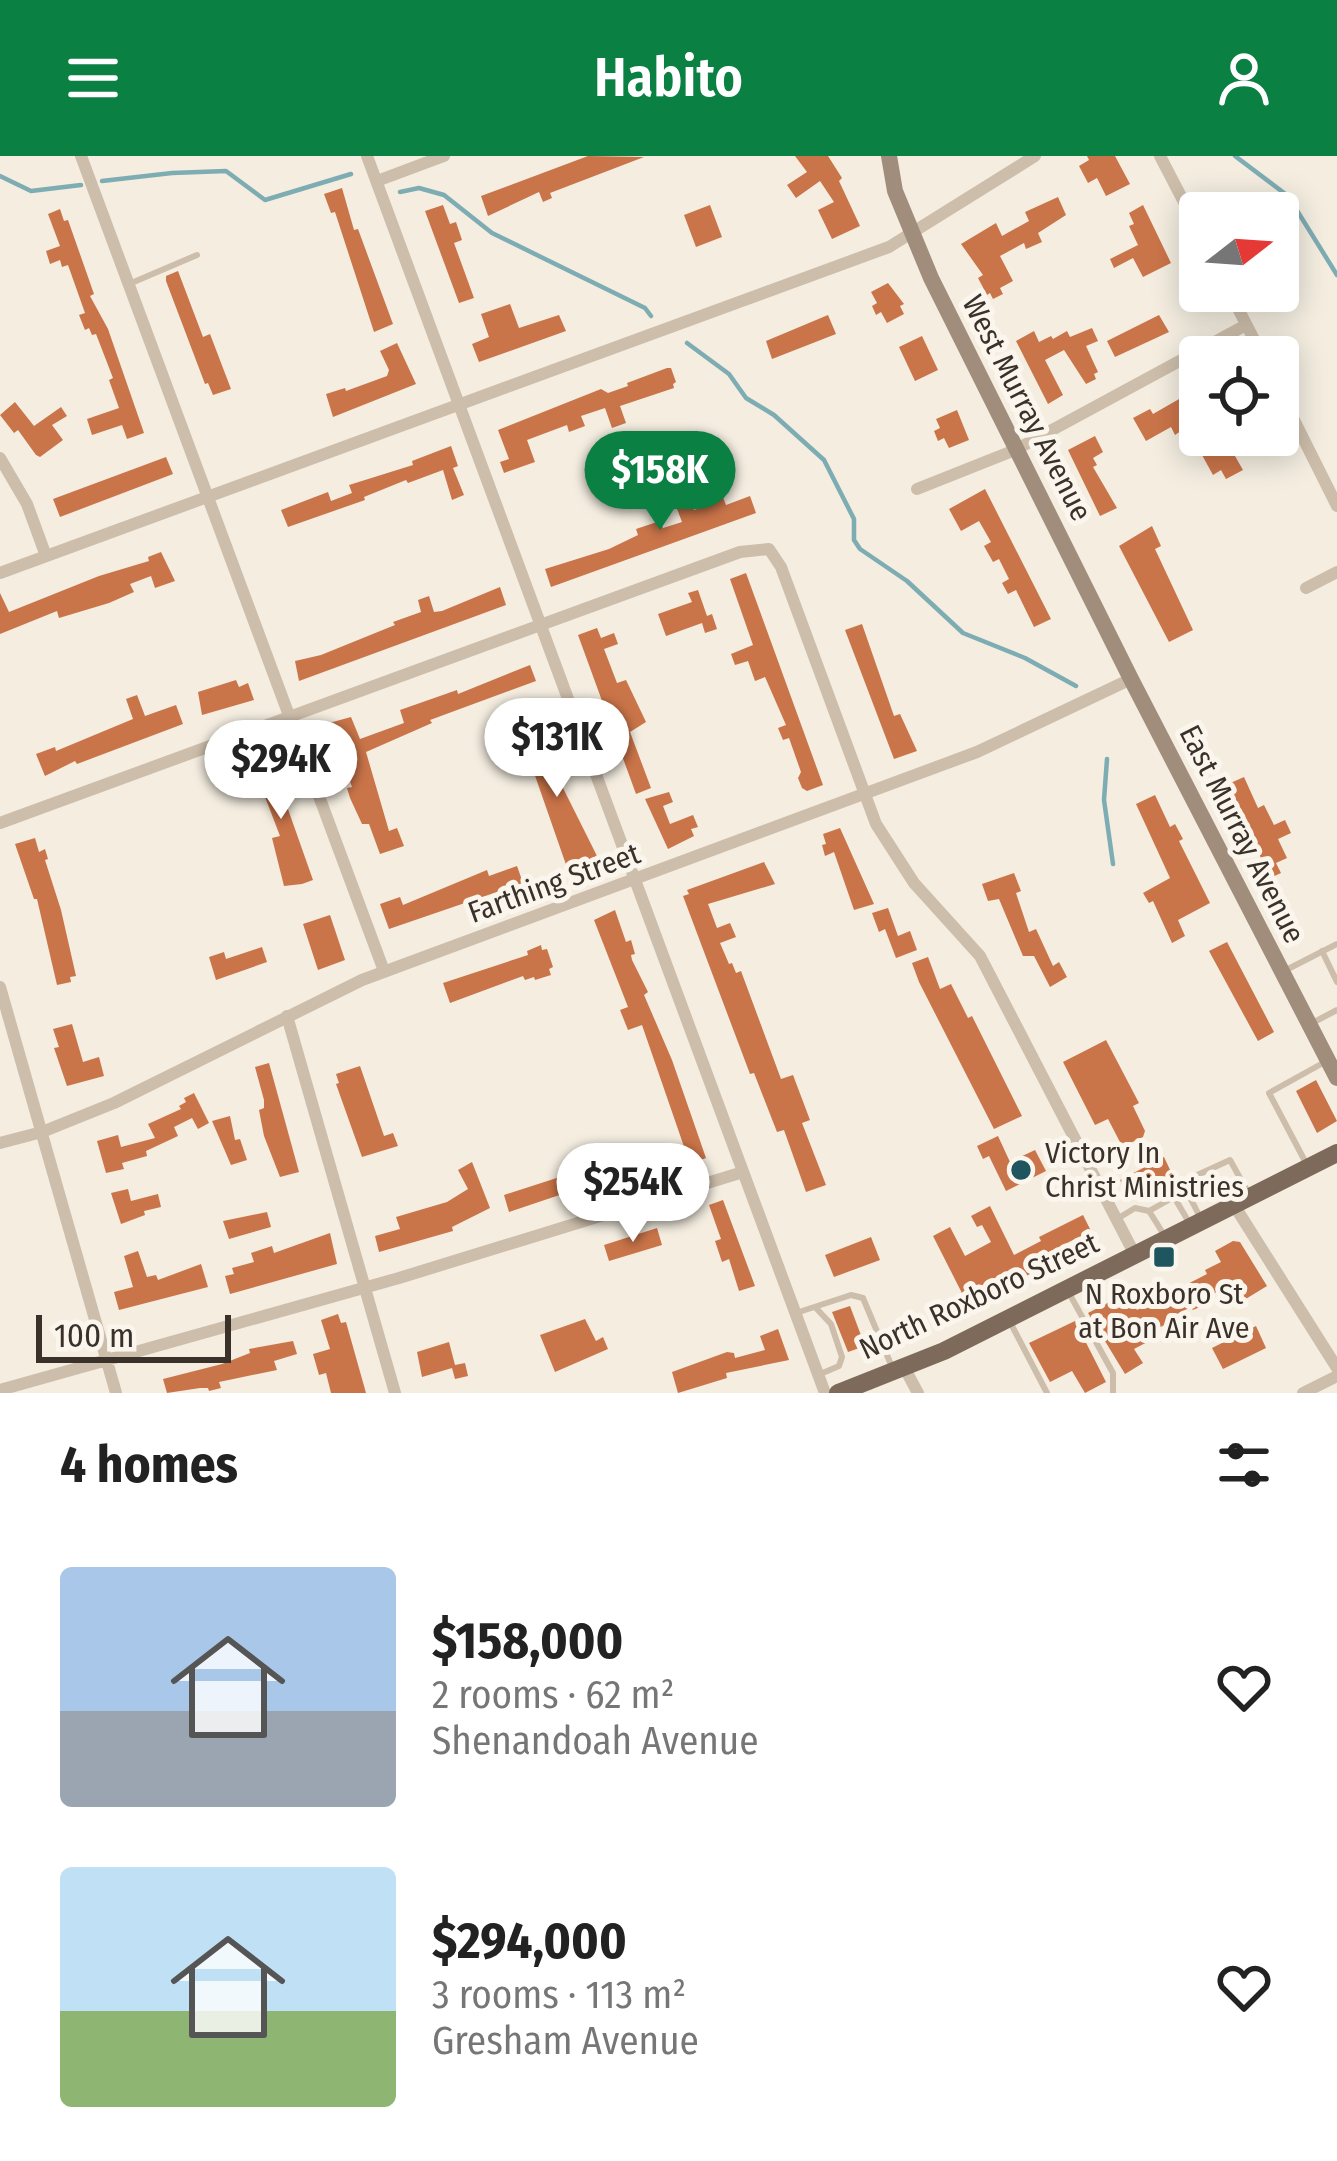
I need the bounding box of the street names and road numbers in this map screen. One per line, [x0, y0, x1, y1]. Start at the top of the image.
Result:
street label: West Murray Avenue [955, 289, 1099, 527]
street label: East Murray Avenue [1172, 719, 1312, 949]
street label: Farthing Street [463, 835, 645, 931]
street label: North Roxboro Street [854, 1225, 1104, 1367]

